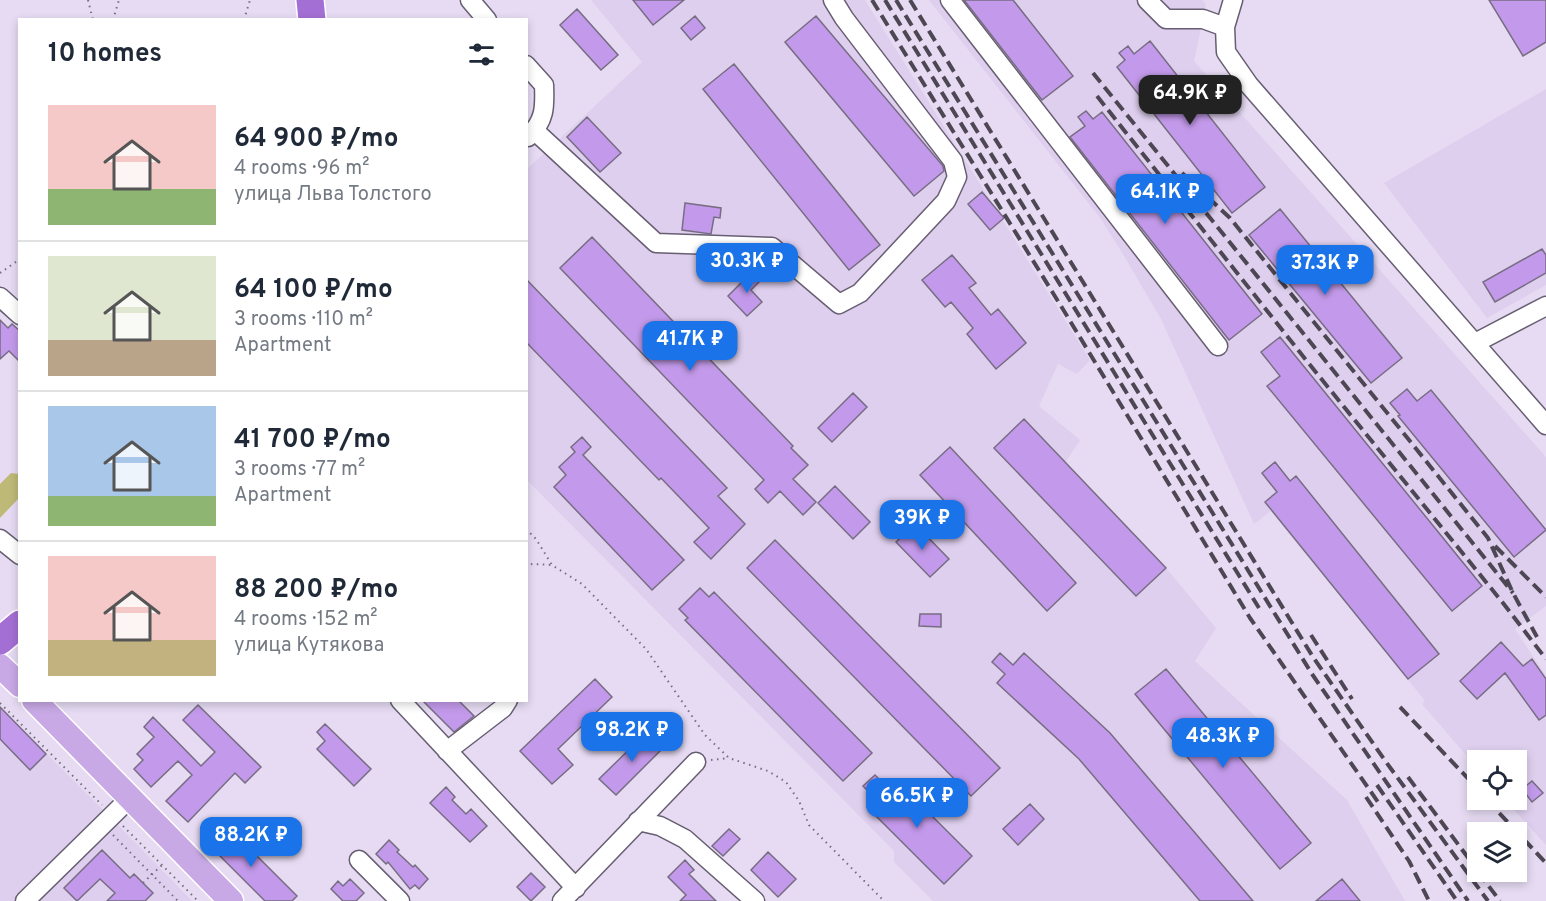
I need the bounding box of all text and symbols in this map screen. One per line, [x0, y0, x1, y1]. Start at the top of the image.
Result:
text: 10 homes [48, 38, 162, 71]
icon: filters [465, 38, 498, 71]
pin: 64.9K ₽ [1135, 75, 1245, 126]
text: 64.9K ₽ [1153, 81, 1227, 107]
text: 64 900 ₽/mo [234, 123, 398, 156]
icon: home [96, 129, 168, 201]
text: 4 rooms · 96 m² [234, 156, 369, 182]
pin: 64.1K ₽ [1110, 174, 1220, 225]
text: 64.1K ₽ [1130, 180, 1200, 206]
text: улица Льва Толстого [234, 182, 432, 208]
pin: 30.3K ₽ [692, 243, 802, 294]
pin: 37.3K ₽ [1270, 245, 1380, 296]
text: 30.3K ₽ [710, 249, 784, 275]
text: 37.3K ₽ [1291, 251, 1359, 277]
text: 64 100 ₽/mo [234, 274, 393, 307]
icon: home [96, 280, 168, 352]
text: 3 rooms · 110 m² [234, 307, 373, 333]
pin: 41.7K ₽ [635, 321, 745, 372]
text: 41.7K ₽ [656, 327, 724, 353]
text: Apartment [234, 333, 332, 359]
text: 41 700 ₽/mo [234, 424, 391, 457]
icon: home [96, 430, 168, 502]
text: 3 rooms · 77 m² [234, 457, 365, 483]
text: Apartment [234, 483, 332, 509]
pin: 39K ₽ [880, 500, 964, 551]
text: 39K ₽ [894, 506, 950, 532]
text: 88 200 ₽/mo [234, 574, 398, 607]
icon: home [96, 580, 168, 652]
text: 4 rooms · 152 m² [234, 607, 378, 633]
text: улица Кутякова [234, 633, 384, 659]
pin: 98.2K ₽ [577, 712, 687, 763]
text: 98.2K ₽ [595, 718, 669, 744]
pin: 48.3K ₽ [1168, 718, 1278, 769]
text: 48.3K ₽ [1186, 724, 1260, 750]
map controls [1467, 750, 1527, 882]
button: locate [1467, 750, 1527, 810]
pin: 66.5K ₽ [862, 778, 972, 829]
text: 66.5K ₽ [880, 784, 954, 810]
pin: 88.2K ₽ [196, 817, 306, 868]
button: layers [1467, 822, 1527, 882]
text: 88.2K ₽ [214, 823, 288, 849]

